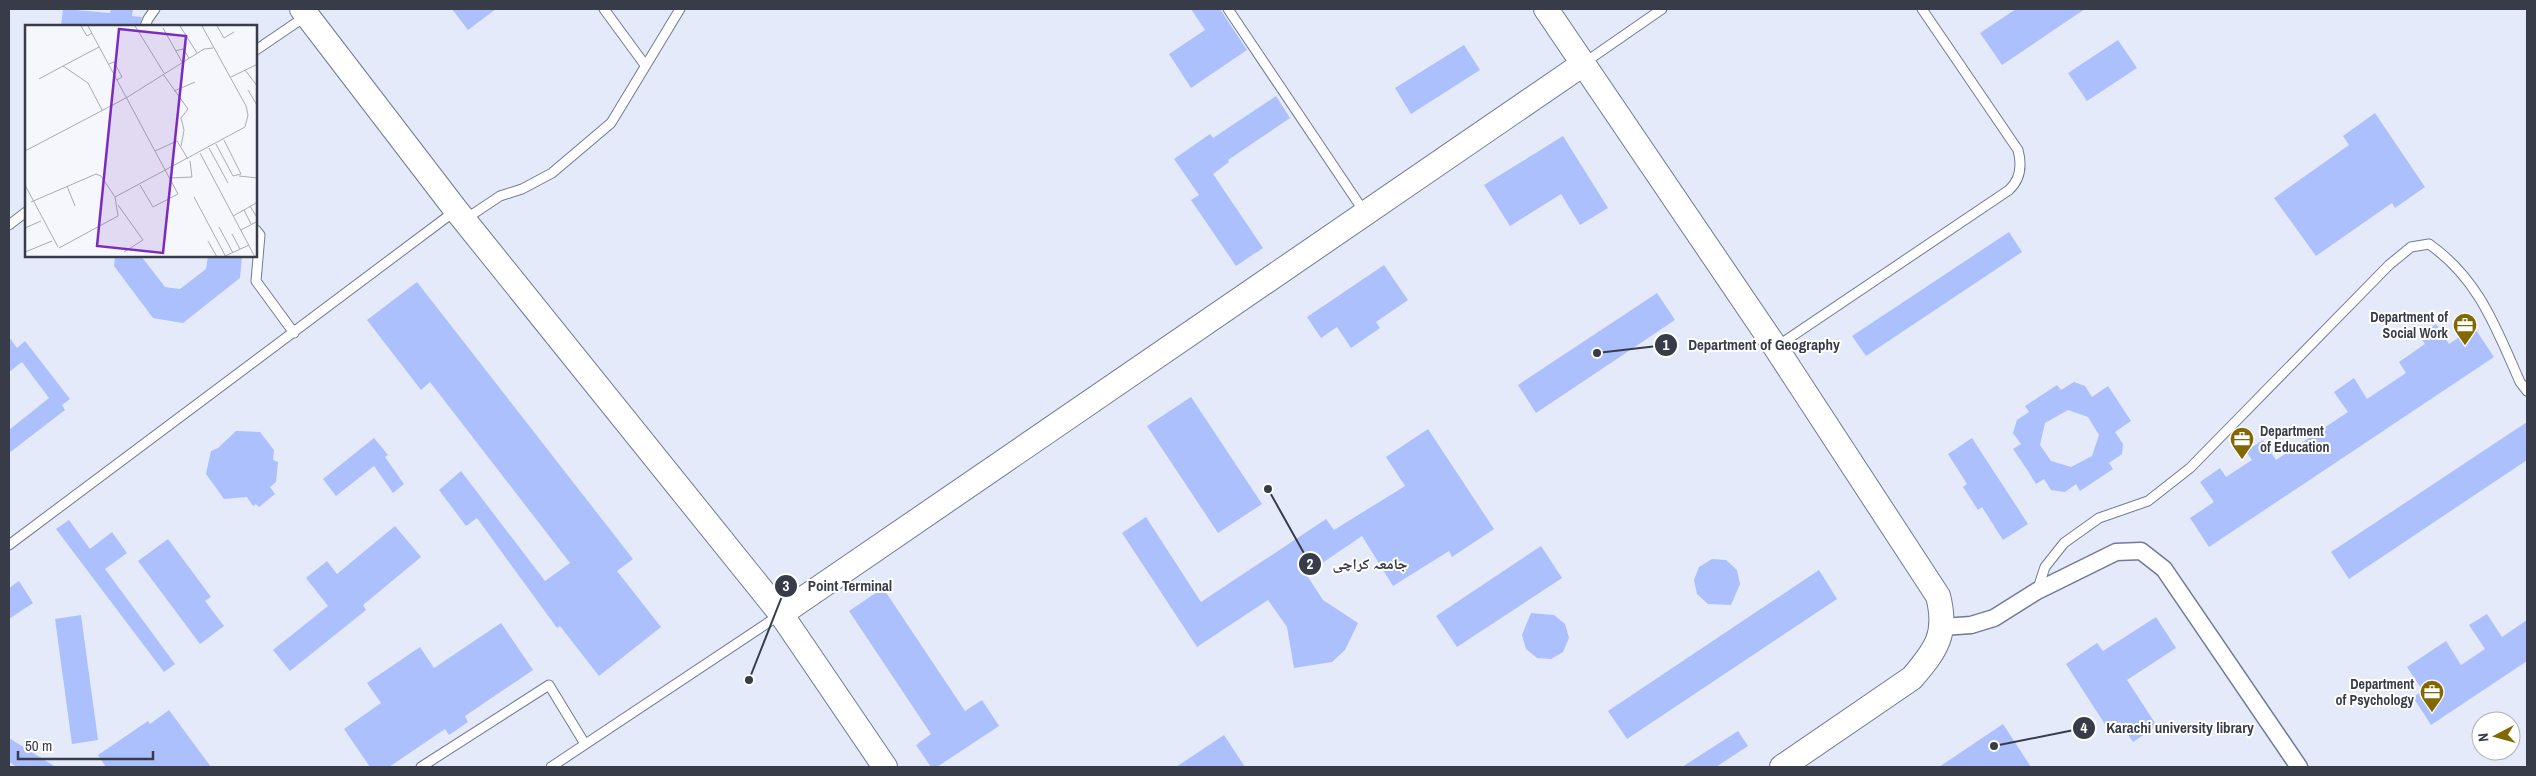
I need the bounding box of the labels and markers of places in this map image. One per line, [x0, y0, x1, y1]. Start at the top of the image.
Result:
place label: Department of Social Work [2370, 308, 2449, 342]
office icon: Department of Social Work [2452, 312, 2478, 346]
callout: Department of Geography [1653, 330, 1850, 360]
place label: Department of Education [2260, 422, 2330, 456]
office icon: Department of Education [2229, 426, 2255, 460]
callout: جامعہ کراچی [1298, 549, 1418, 579]
callout: Point Terminal [773, 571, 903, 601]
place label: Department of Psychology [2336, 675, 2415, 709]
office icon: Department of Psychology [2419, 679, 2445, 713]
callout: Karachi university library [2071, 713, 2264, 743]

